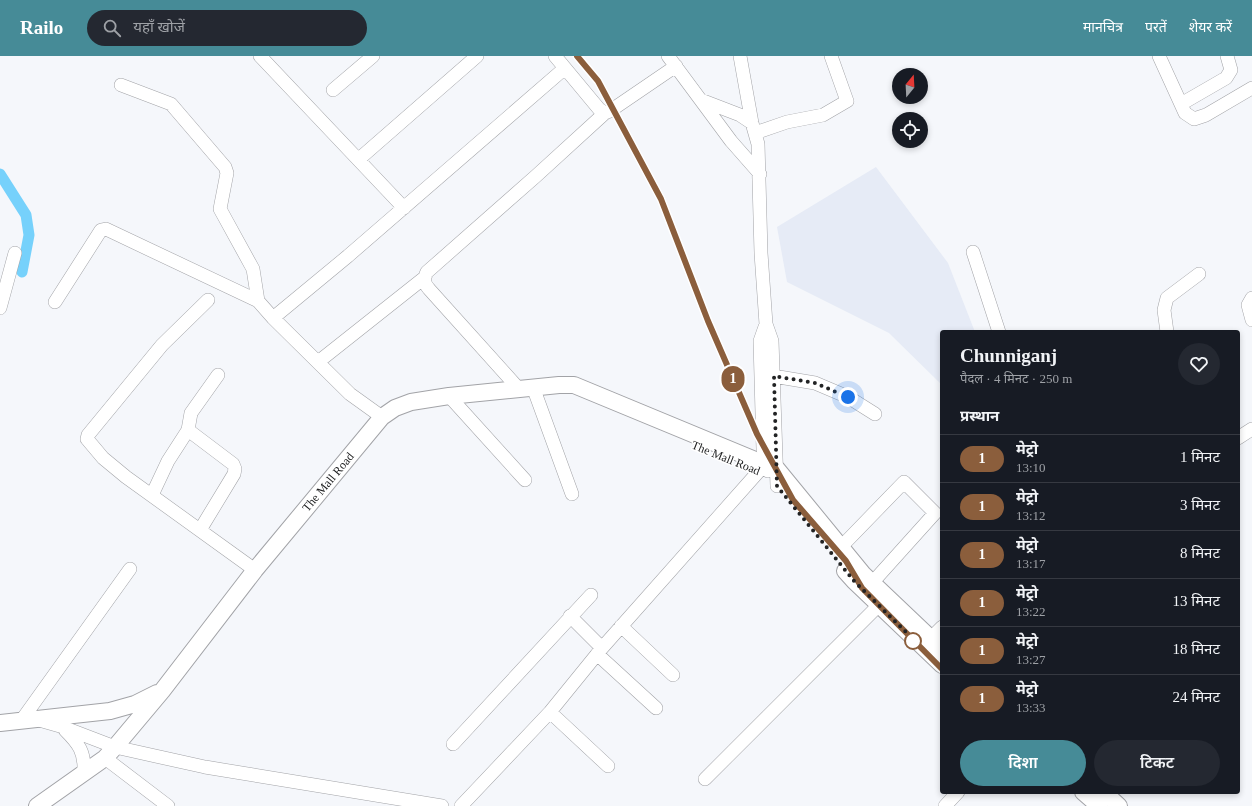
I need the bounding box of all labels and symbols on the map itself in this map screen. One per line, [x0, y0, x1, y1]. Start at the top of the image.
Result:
north arrow [892, 68, 928, 104]
line badge: 1 [720, 366, 746, 392]
your location [838, 387, 858, 407]
street label: The Mall Road [690, 438, 762, 478]
street label: The Mall Road [299, 450, 357, 514]
unlabelled marker [904, 632, 922, 650]

